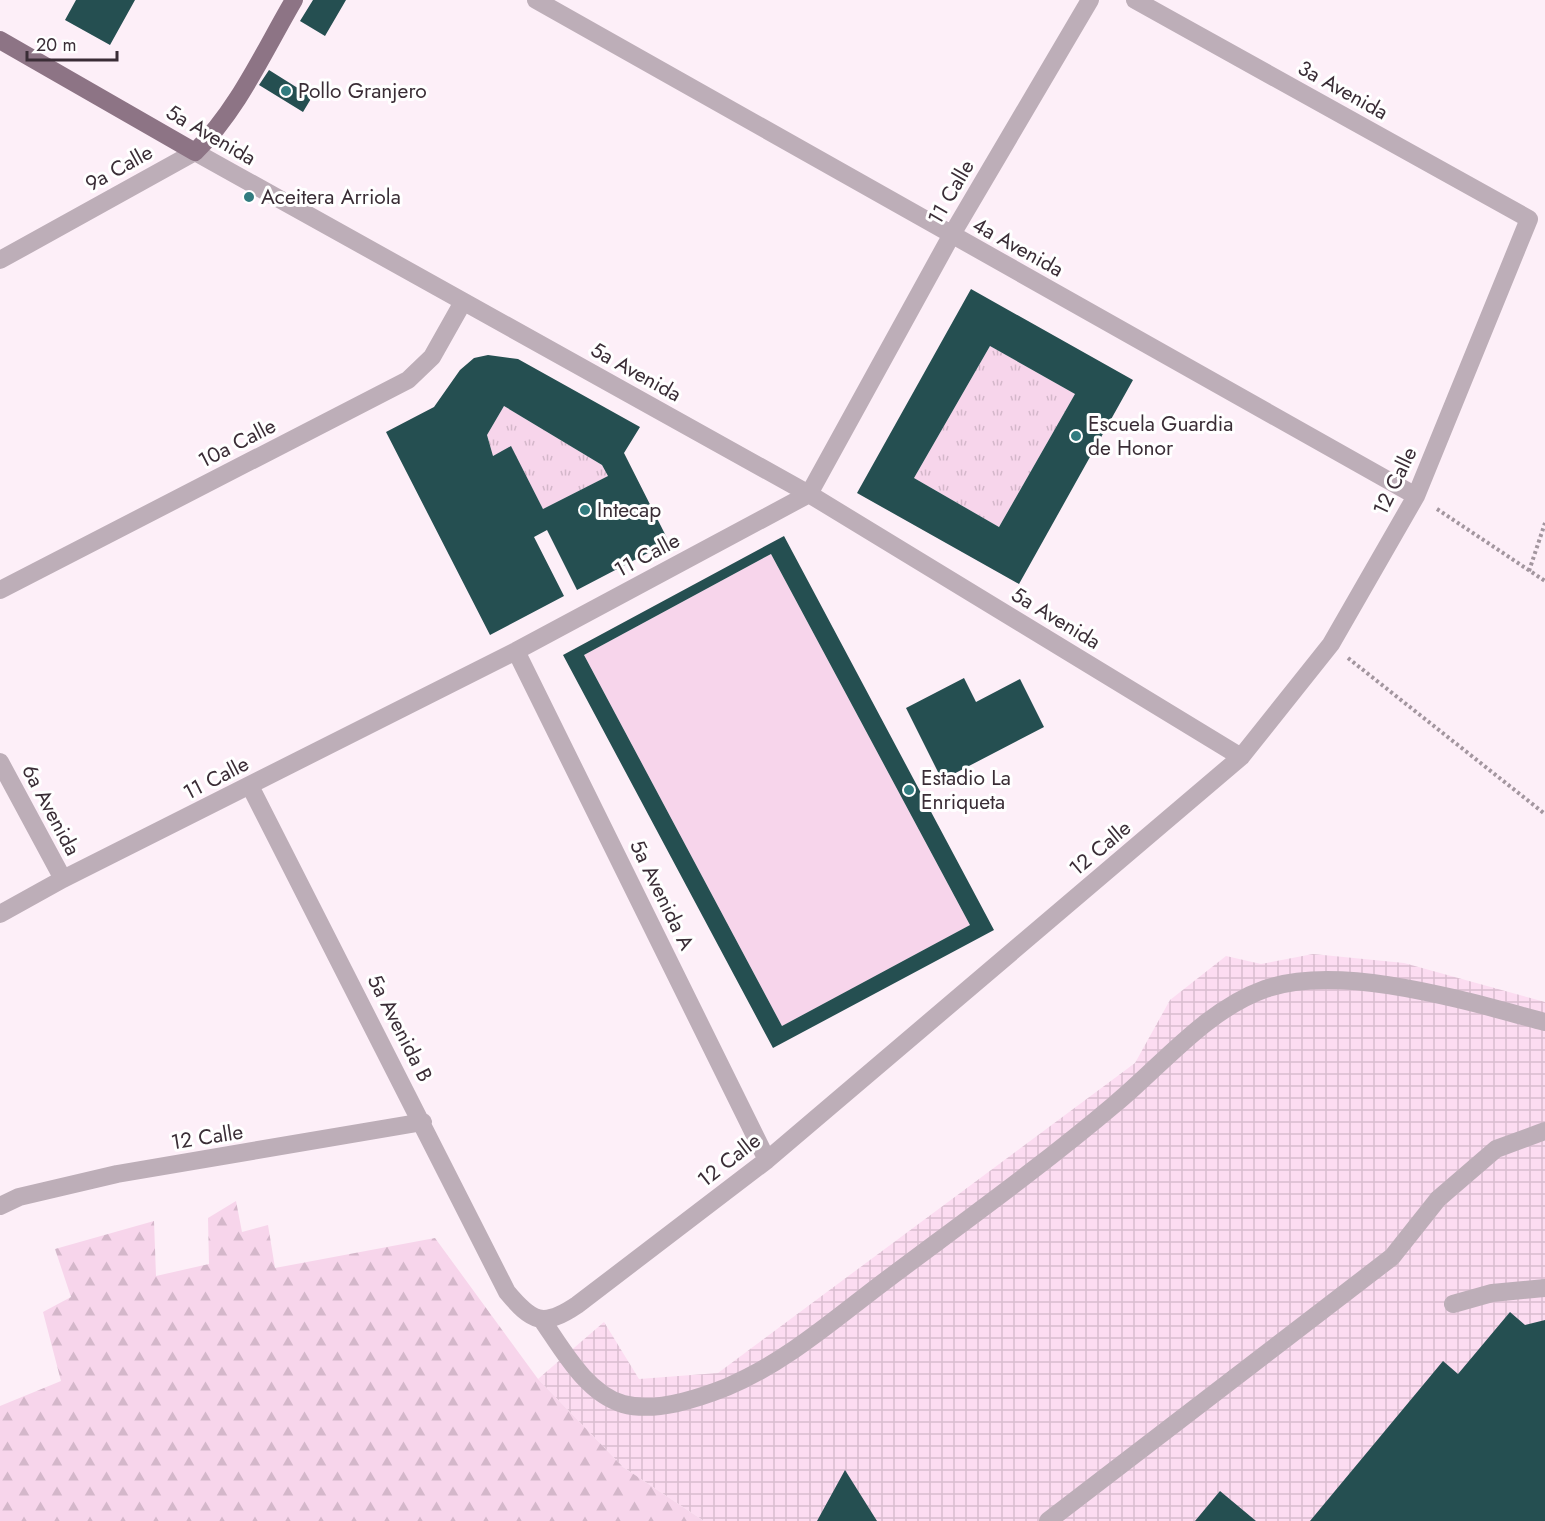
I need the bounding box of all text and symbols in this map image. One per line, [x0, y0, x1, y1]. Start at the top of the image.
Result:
scale bar [27, 24, 117, 62]
text: 20 m [36, 32, 76, 58]
street label: 3a Avenida [1292, 53, 1394, 127]
place label: Pollo Granjero [298, 76, 427, 106]
marker: Pollo Granjero [279, 84, 293, 98]
street label: 5a Avenida [160, 97, 262, 173]
street label: 9a Calle [80, 137, 158, 199]
street label: 11 Calle [920, 154, 982, 230]
place label: Aceitera Arriola [261, 182, 401, 212]
marker: Aceitera Arriola [242, 190, 256, 204]
street label: 4a Avenida [967, 210, 1069, 284]
street label: 5a Avenida [585, 335, 687, 409]
place label: Escuela Guardia de Honor [1088, 409, 1233, 463]
street label: 10a Calle [193, 411, 281, 475]
marker: Escuela Guardia de Honor [1069, 429, 1083, 443]
street label: 12 Calle [1366, 442, 1424, 520]
place label: Intecap [597, 495, 661, 525]
marker: Intecap [578, 503, 592, 517]
street label: 11 Calle [609, 525, 685, 585]
street label: 5a Avenida [1006, 580, 1106, 656]
street label: 11 Calle [178, 749, 254, 807]
street label: 6a Avenida [14, 759, 88, 861]
place label: Estadio La Enriqueta [921, 763, 1011, 817]
marker: Estadio La Enriqueta [902, 783, 916, 797]
street label: 12 Calle [1063, 813, 1138, 883]
street label: 5a Avenida A [622, 835, 702, 955]
street label: 5a Avenida B [360, 969, 440, 1087]
street label: 12 Calle [169, 1116, 245, 1157]
street label: 12 Calle [691, 1126, 767, 1194]

